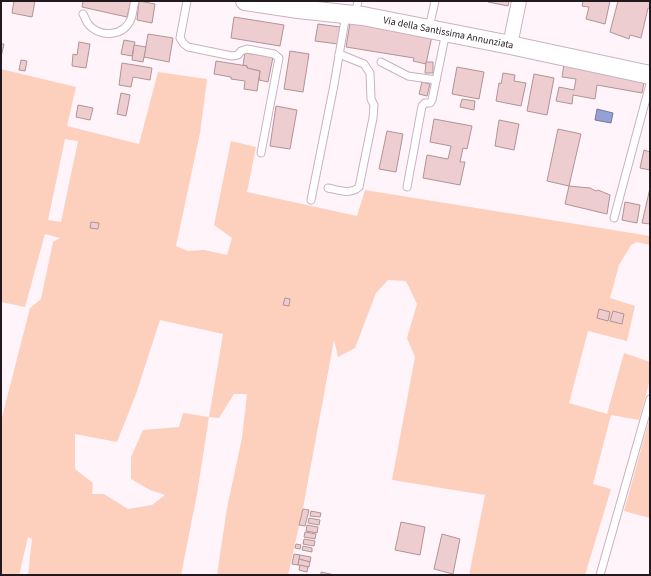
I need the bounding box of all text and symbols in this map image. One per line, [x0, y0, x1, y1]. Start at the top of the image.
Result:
street label: Via della Santissima Annunziata [382, 13, 515, 53]

